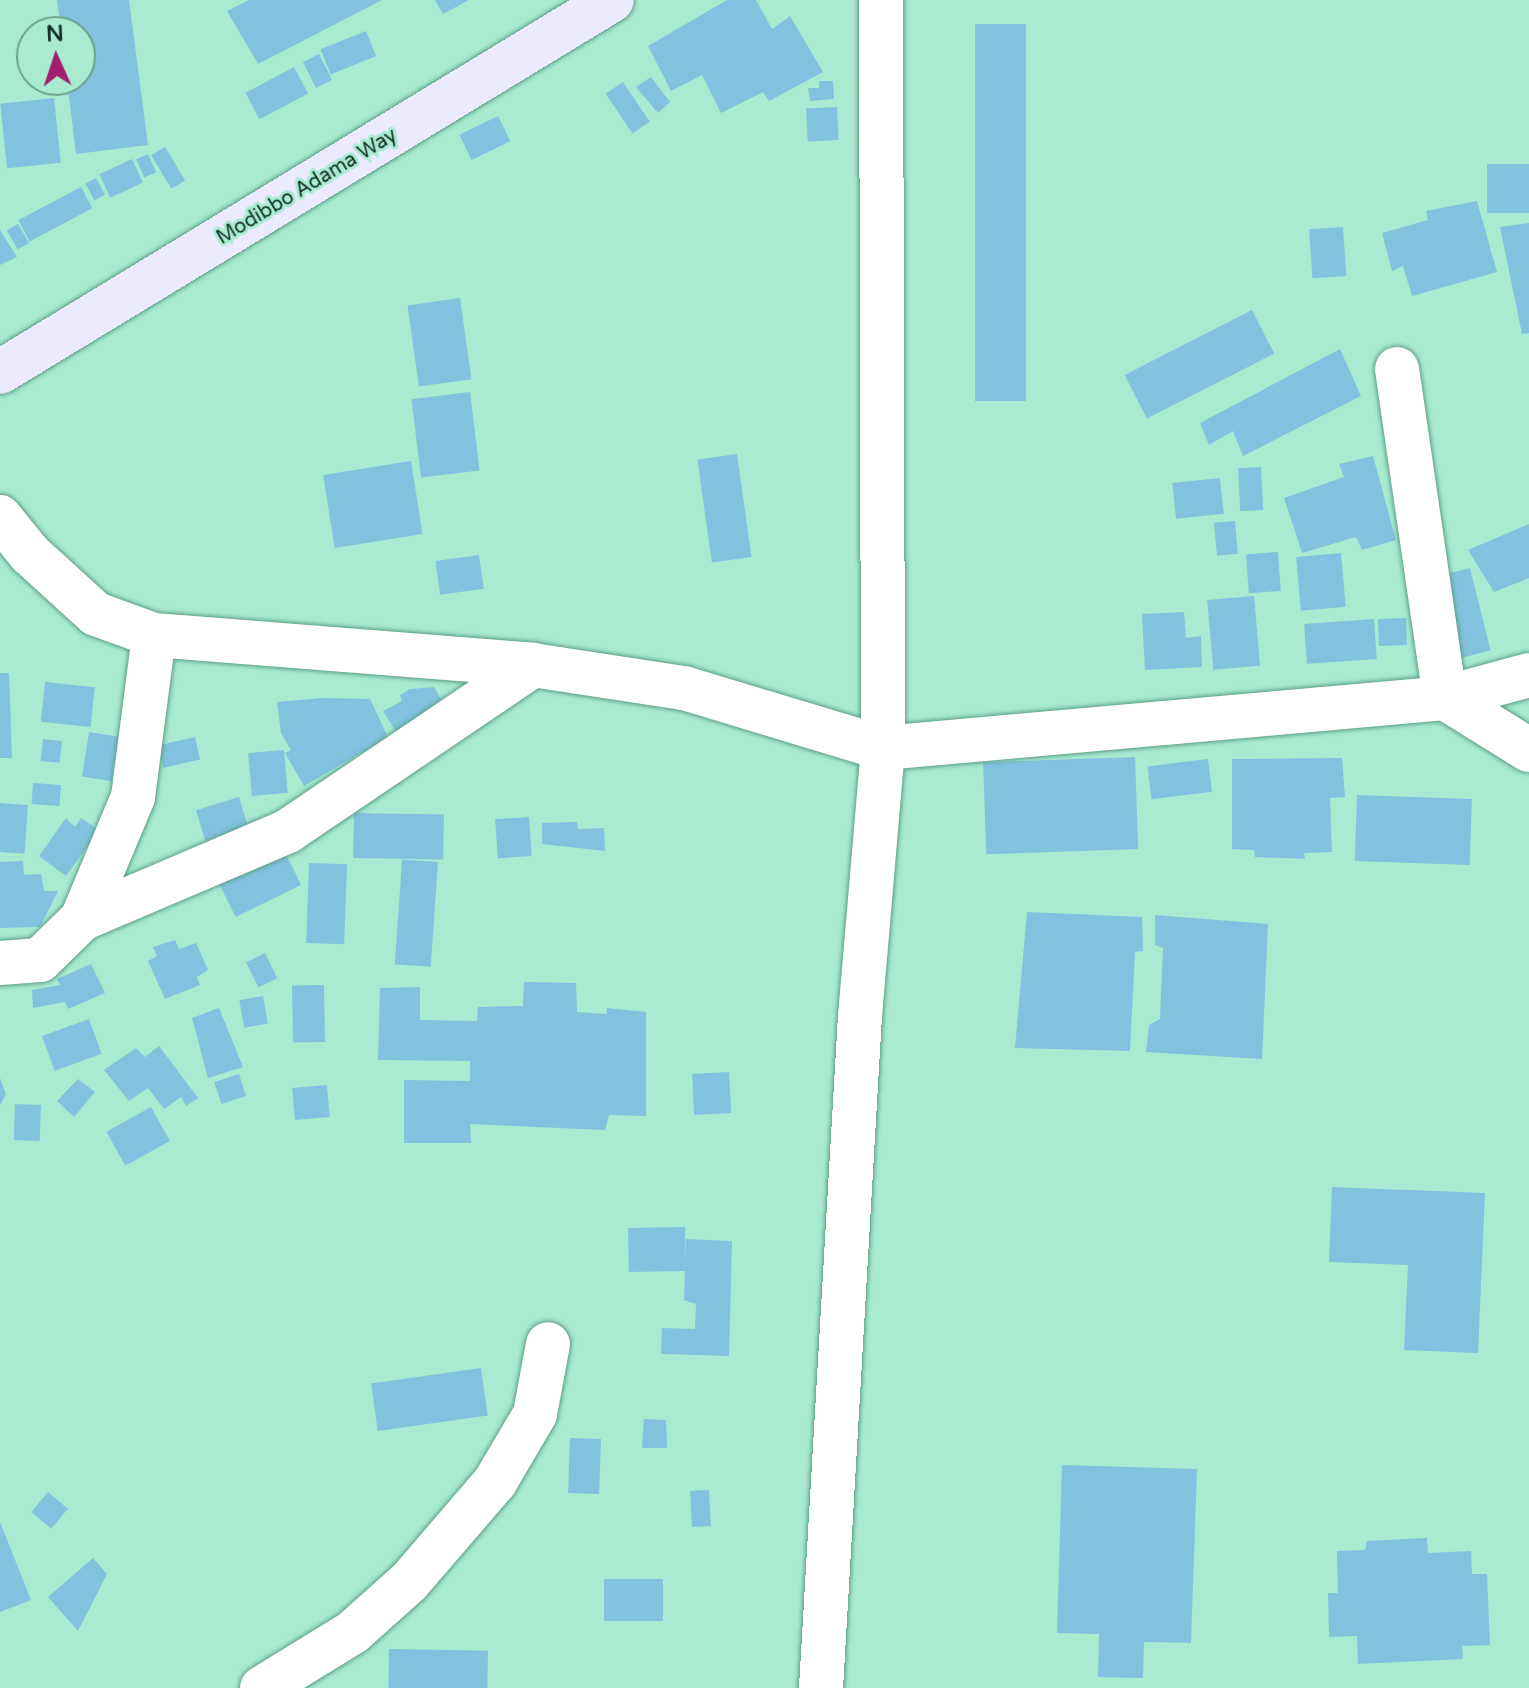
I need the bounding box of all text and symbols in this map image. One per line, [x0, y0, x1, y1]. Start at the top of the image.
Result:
north arrow [16, 16, 96, 96]
text: N [45, 21, 64, 47]
street label: Modibbo Adama Way [213, 124, 401, 250]

